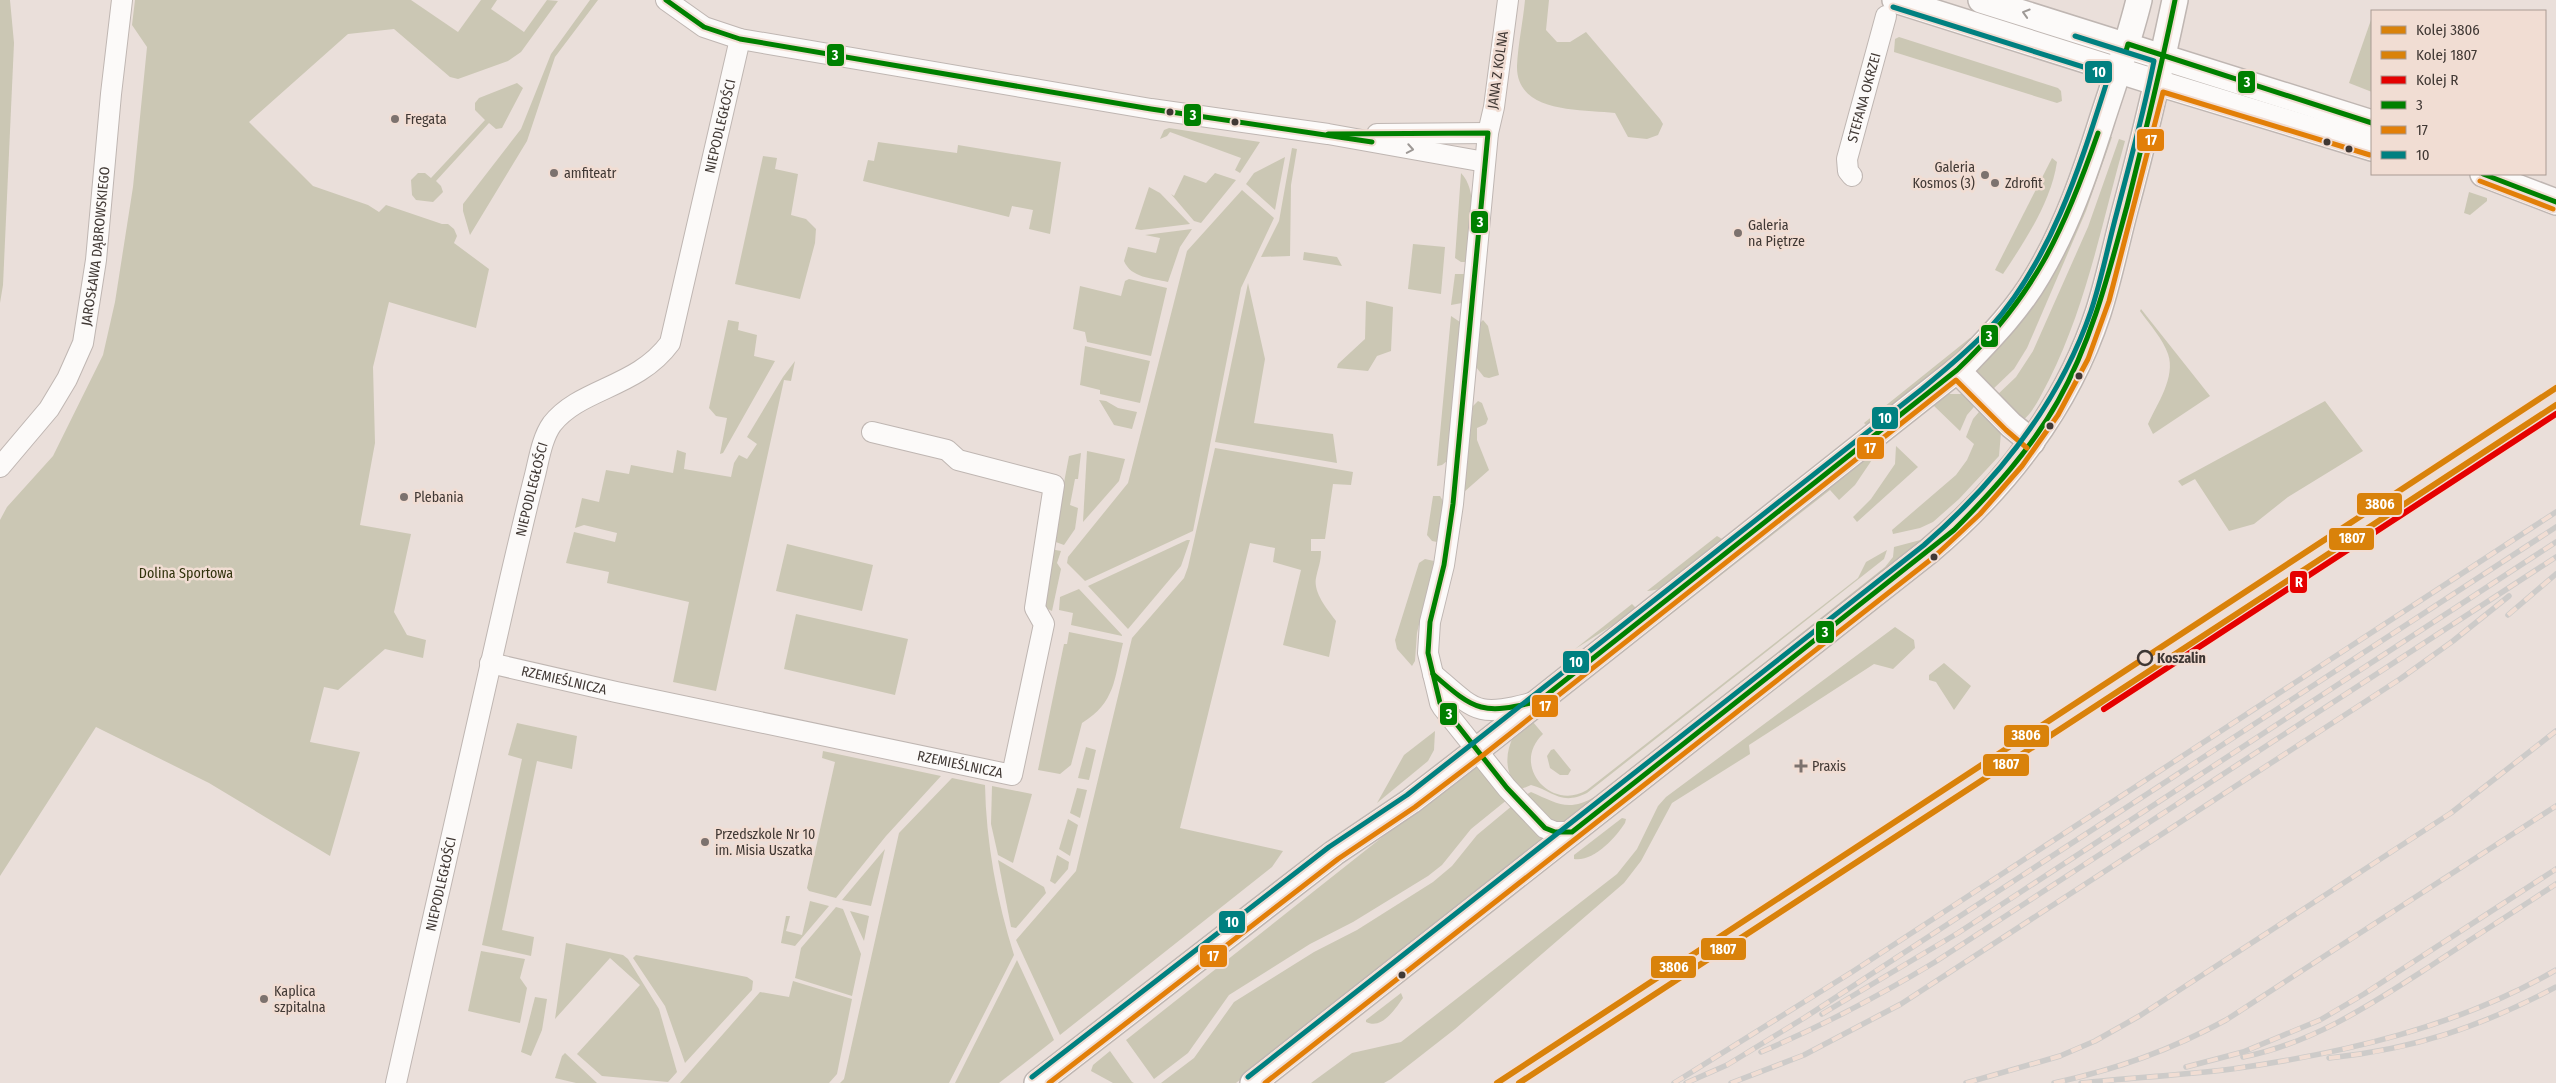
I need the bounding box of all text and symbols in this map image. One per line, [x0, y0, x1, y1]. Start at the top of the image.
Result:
one-way arrow [2022, 9, 2030, 19]
legend [2371, 10, 2546, 175]
text: Kolej 3806 [2416, 21, 2480, 39]
street label: JANA Z KOLNA [1484, 29, 1512, 110]
line badge: 3 [826, 43, 845, 67]
text: Kolej 1807 [2416, 46, 2477, 64]
text: 3 [831, 47, 839, 64]
street label: STEFANA OKRZEI [1843, 51, 1884, 144]
line badge: 10 [2084, 60, 2113, 84]
text: 10 [2092, 64, 2106, 81]
line badge: 3 [2237, 70, 2256, 94]
text: Kolej R [2416, 71, 2458, 89]
text: 3 [2243, 74, 2251, 91]
street label: NIEPODLEGŁOŚCI [701, 77, 739, 175]
text: 3 [2416, 96, 2423, 114]
line badge: 3 [1183, 103, 1202, 127]
unlabelled marker [1165, 107, 1175, 117]
text: 3 [1189, 107, 1197, 124]
place label: Fregata [405, 111, 447, 128]
marker: Fregata [389, 113, 401, 125]
unlabelled marker [1230, 117, 1240, 127]
text: 17 [2416, 121, 2428, 139]
line badge: 17 [2136, 128, 2165, 152]
text: 17 [2145, 132, 2157, 149]
unlabelled marker [2322, 137, 2332, 147]
one-way arrow [1406, 143, 1414, 153]
unlabelled marker [2344, 144, 2354, 154]
text: 10 [2416, 146, 2430, 164]
place label: Galeria Kosmos (3) [1912, 159, 1975, 192]
street label: JAROSŁAWA DĄBROWSKIEGO [77, 165, 113, 327]
place label: amfiteatr [564, 165, 617, 182]
marker: amfiteatr [548, 167, 560, 179]
marker: Galeria Kosmos (3) [1979, 169, 1991, 181]
place label: Zdrofit [2005, 175, 2043, 192]
marker: Zdrofit [1989, 177, 2001, 189]
line badge: 3 [1470, 210, 1489, 234]
text: 3 [1476, 214, 1484, 231]
place label: Galeria na Piętrze [1748, 217, 1805, 250]
marker: Galeria na Piętrze [1732, 227, 1744, 239]
line badge: 3 [1980, 324, 1999, 348]
text: 3 [1985, 328, 1993, 345]
unlabelled marker [2074, 371, 2084, 381]
line badge: 10 [1871, 406, 1899, 430]
text: 10 [1878, 410, 1892, 427]
unlabelled marker [2045, 421, 2055, 431]
line badge: 17 [1856, 436, 1885, 460]
street label: NIEPODLEGŁOŚCI [512, 440, 551, 538]
text: 17 [1864, 440, 1876, 457]
place label: Plebania [414, 489, 464, 506]
marker: Plebania [398, 491, 410, 503]
line badge: 3806 [2356, 492, 2403, 516]
text: 3806 [2365, 496, 2394, 513]
line badge: 1807 [2328, 527, 2375, 551]
text: 1807 [2339, 530, 2365, 547]
unlabelled marker [1929, 552, 1939, 562]
park label: Dolina Sportowa [139, 565, 233, 582]
line badge: R [2289, 570, 2308, 594]
text: R [2295, 574, 2303, 591]
line badge: 3 [1815, 620, 1835, 644]
text: 3 [1821, 624, 1829, 641]
line badge: 10 [1562, 650, 1590, 674]
marker: Koszalin [2137, 650, 2153, 666]
place label: Koszalin [2157, 650, 2206, 667]
text: 10 [1569, 654, 1583, 671]
street label: RZEMIEŚLNICZA [520, 662, 609, 698]
line badge: 17 [1531, 694, 1559, 718]
text: 17 [1539, 698, 1551, 715]
line badge: 3 [1439, 702, 1458, 726]
text: 3 [1445, 706, 1453, 723]
line badge: 3806 [2003, 724, 2050, 748]
text: 3806 [2011, 727, 2040, 744]
street label: RZEMIEŚLNICZA [916, 747, 1005, 782]
line badge: 1807 [1982, 753, 2030, 777]
text: 1807 [1993, 756, 2019, 773]
place label: Praxis [1812, 758, 1846, 775]
marker: Praxis [1794, 759, 1808, 773]
place label: Przedszkole Nr 10 im. Misia Uszatka [715, 826, 815, 859]
street label: NIEPODLEGŁOŚCI [422, 835, 460, 933]
marker: Przedszkole Nr 10 im. Misia Uszatka [699, 836, 711, 848]
line badge: 10 [1218, 910, 1246, 934]
text: 10 [1225, 914, 1239, 931]
line badge: 1807 [1700, 937, 1747, 961]
text: 1807 [1710, 941, 1736, 958]
line badge: 17 [1199, 944, 1228, 968]
text: 17 [1207, 948, 1219, 965]
line badge: 3806 [1650, 955, 1697, 979]
text: 3806 [1659, 959, 1688, 976]
unlabelled marker [1397, 970, 1407, 980]
place label: Kaplica szpitalna [274, 983, 326, 1016]
marker: Kaplica szpitalna [258, 993, 270, 1005]

